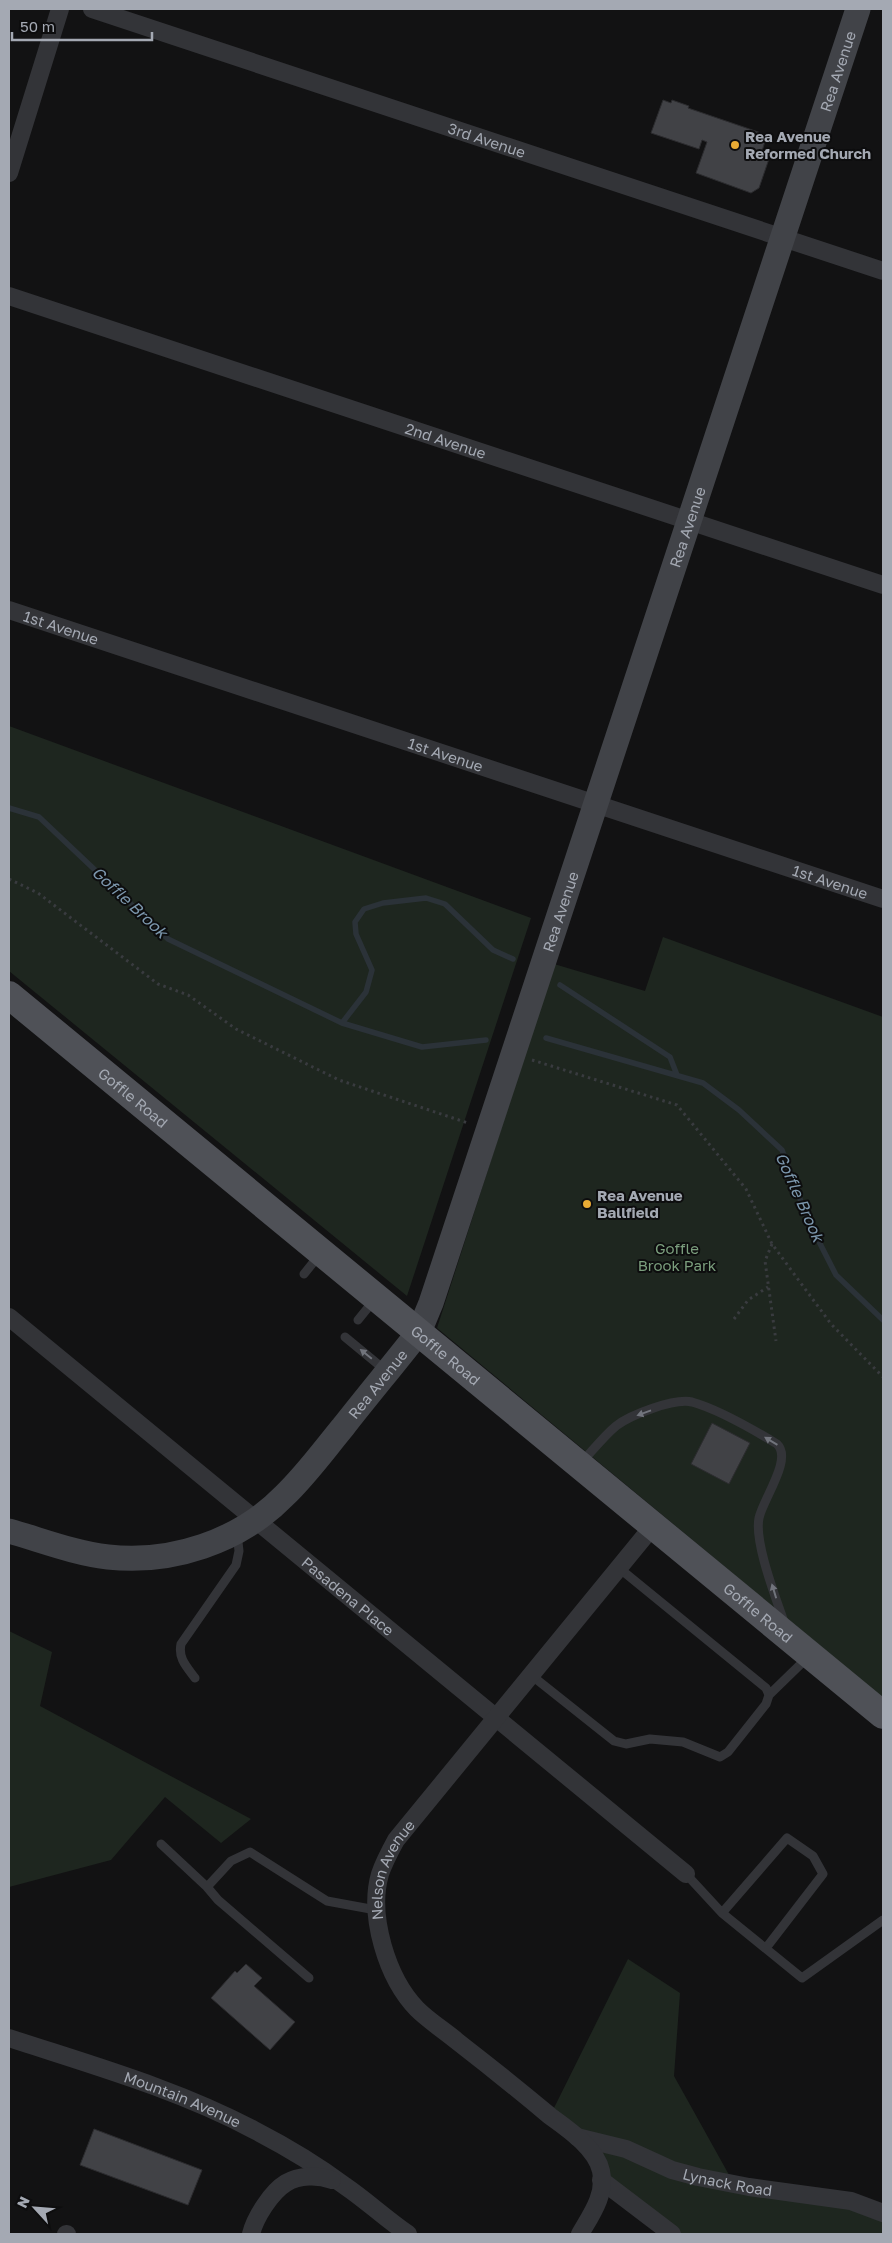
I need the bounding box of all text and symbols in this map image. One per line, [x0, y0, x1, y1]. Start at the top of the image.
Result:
scale bar [12, 10, 152, 42]
text: 50 m [20, 17, 55, 35]
street label: Rea Avenue [816, 28, 859, 114]
street label: 3rd Avenue [446, 119, 528, 161]
place label: Rea Avenue Reformed Church [745, 127, 871, 162]
marker: Rea Avenue Reformed Church [729, 139, 741, 151]
street label: 2nd Avenue [403, 419, 489, 462]
street label: Rea Avenue [665, 484, 709, 570]
street label: 1st Avenue [21, 606, 101, 648]
street label: 1st Avenue [406, 734, 486, 775]
street label: 1st Avenue [790, 861, 870, 902]
water label: Goffle Brook [88, 862, 173, 943]
street label: Rea Avenue [538, 869, 582, 954]
street label: Goffle Road [95, 1064, 172, 1131]
water label: Goffle Brook [771, 1149, 829, 1247]
place label: Rea Avenue Ballfield [597, 1186, 683, 1221]
marker: Rea Avenue Ballfield [581, 1198, 593, 1210]
park label: Goffle Brook Park [638, 1239, 717, 1274]
street label: Goffle Road [408, 1321, 484, 1389]
street label: Rea Avenue [344, 1345, 411, 1422]
one-way arrow [360, 1349, 373, 1360]
one-way arrow [636, 1409, 651, 1417]
one-way arrow [765, 1436, 778, 1445]
street label: Pasadena Place [298, 1553, 398, 1639]
street label: Goffle Road [720, 1579, 797, 1646]
one-way arrow [769, 1583, 777, 1598]
street label: Nelson Avenue [367, 1816, 418, 1921]
street label: Mountain Avenue [122, 2067, 244, 2131]
street label: Lynack Road [681, 2164, 773, 2199]
north arrow [10, 2183, 60, 2233]
text: N [13, 2194, 33, 2211]

